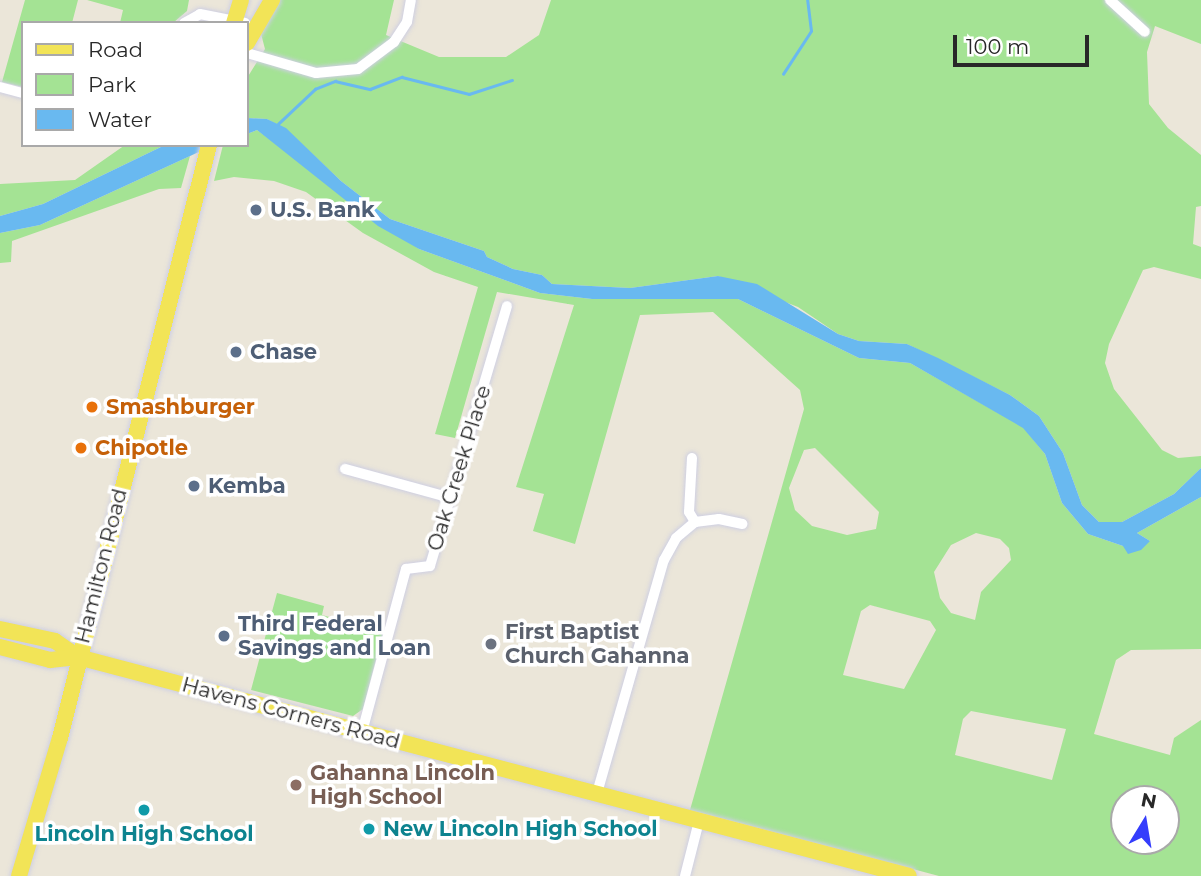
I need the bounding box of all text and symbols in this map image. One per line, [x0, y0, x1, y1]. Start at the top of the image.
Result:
legend [21, 21, 248, 147]
scale bar [956, 21, 1092, 65]
text: 100 m [966, 34, 1029, 59]
text: Road [88, 37, 143, 62]
text: Park [88, 72, 136, 97]
text: Water [88, 107, 152, 132]
place label: U.S. Bank [270, 197, 375, 223]
marker: U.S. Bank [248, 202, 264, 218]
place label: Chase [250, 339, 317, 365]
marker: Chase [228, 344, 244, 360]
street label: Oak Creek Place [422, 382, 496, 554]
place label: Smashburger [106, 394, 255, 420]
marker: Smashburger [84, 399, 100, 415]
place label: Chipotle [95, 435, 188, 461]
marker: Chipotle [73, 440, 89, 456]
place label: Kemba [208, 473, 286, 499]
marker: Kemba [186, 478, 202, 494]
street label: Hamilton Road [70, 486, 132, 646]
place label: Third Federal Savings and Loan [238, 611, 431, 661]
place label: First Baptist Church Gahanna [505, 619, 689, 669]
marker: Third Federal Savings and Loan [216, 628, 232, 644]
marker: First Baptist Church Gahanna [483, 636, 499, 652]
street label: Havens Corners Road [179, 672, 403, 754]
place label: Gahanna Lincoln High School [310, 760, 495, 810]
marker: Gahanna Lincoln High School [288, 777, 304, 793]
north arrow [1110, 785, 1180, 855]
text: N [1139, 788, 1158, 814]
marker: Lincoln High School [136, 802, 152, 818]
place label: New Lincoln High School [383, 816, 658, 842]
place label: Lincoln High School [35, 821, 253, 847]
marker: New Lincoln High School [361, 821, 377, 837]

